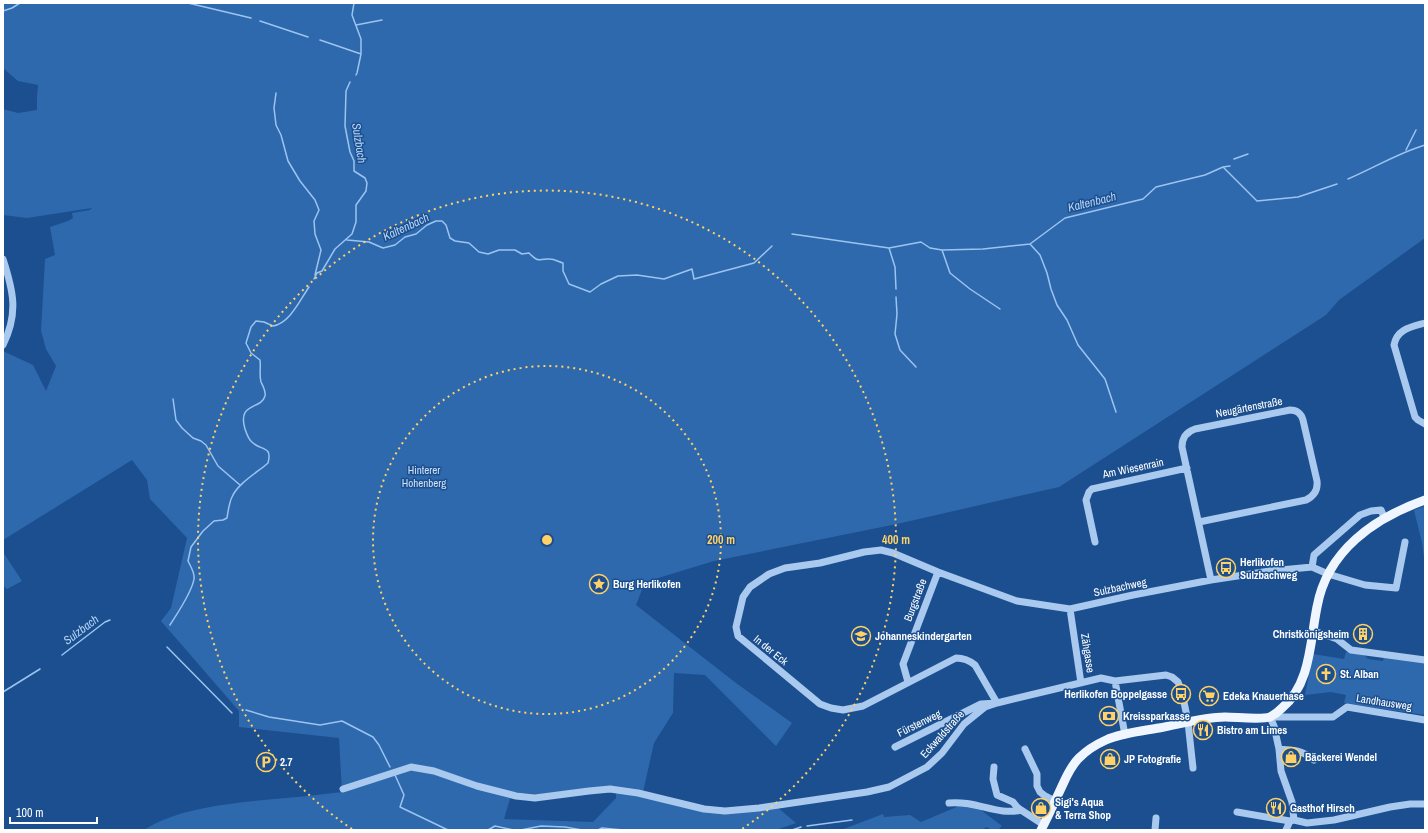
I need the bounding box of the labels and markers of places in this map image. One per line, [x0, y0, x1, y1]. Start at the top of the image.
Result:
centre of rings [540, 533, 554, 547]
place label: Herlikofen Sulzbachweg [1240, 555, 1298, 582]
bus stop icon: Herlikofen Sulzbachweg [1215, 557, 1237, 579]
place icon: Burg Herlikofen [588, 573, 610, 595]
place label: Burg Herlikofen [613, 577, 681, 591]
building icon: Christkönigsheim [1352, 623, 1374, 645]
school or university icon: Johanneskindergarten [850, 625, 872, 647]
place label: Christkönigsheim [1273, 627, 1349, 641]
place label: Johanneskindergarten [875, 629, 972, 643]
church icon: St. Alban [1315, 663, 1337, 685]
place label: St. Alban [1340, 667, 1379, 681]
bus stop icon: Herlikofen Boppelgasse [1170, 683, 1192, 705]
supermarket icon: Edeka Knauerhase [1198, 685, 1220, 707]
place label: Herlikofen Boppelgasse [1064, 687, 1167, 701]
place label: Edeka Knauerhase [1223, 689, 1304, 703]
bank icon: Kreissparkasse [1098, 705, 1120, 727]
place label: Kreissparkasse [1123, 709, 1190, 723]
restaurant icon: Bistro am Limes [1192, 719, 1214, 741]
place label: Bistro am Limes [1217, 723, 1287, 737]
shop icon: Bäckerei Wendel [1280, 746, 1302, 768]
shop icon: JP Fotografie [1099, 748, 1121, 770]
place label: Bäckerei Wendel [1305, 750, 1377, 764]
parking icon: 2.7 [255, 751, 277, 773]
place label: JP Fotografie [1124, 752, 1181, 766]
place label: 2.7 [280, 755, 293, 769]
place label: Sigi's Aqua & Terra Shop [1055, 795, 1111, 822]
shop icon: Sigi's Aqua & Terra Shop [1030, 797, 1052, 819]
restaurant icon: Gasthof Hirsch [1265, 797, 1287, 819]
place label: Gasthof Hirsch [1290, 801, 1355, 815]

